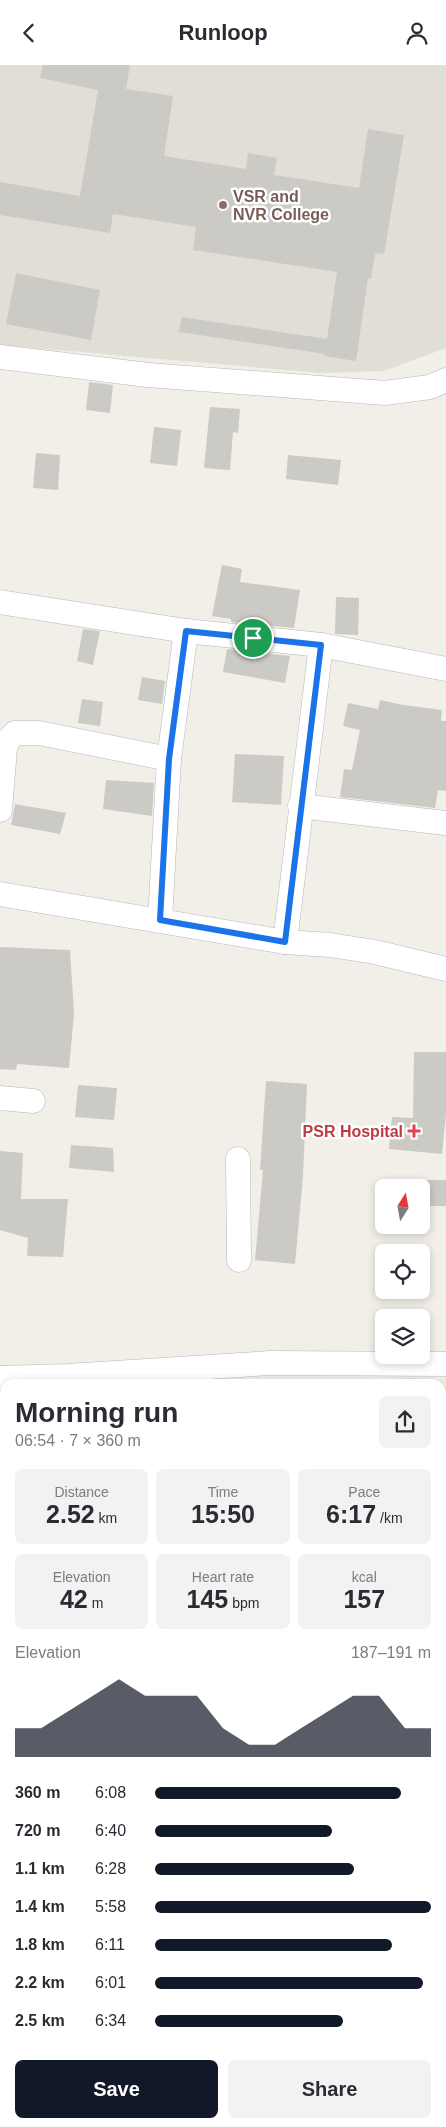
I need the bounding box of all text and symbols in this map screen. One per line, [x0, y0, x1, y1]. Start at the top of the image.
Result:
icon: back [15, 19, 43, 47]
icon: person [403, 19, 431, 47]
text: Runloop [178, 20, 268, 45]
place label: VSR and NVR College [233, 188, 329, 223]
marker: VSR and NVR College [217, 199, 229, 211]
pin [232, 617, 274, 659]
icon: arrive [239, 624, 267, 652]
place label: PSR Hospital [303, 1123, 403, 1140]
marker: PSR Hospital [407, 1124, 421, 1138]
north arrow [375, 1179, 430, 1234]
map controls [375, 1179, 430, 1364]
button: locate [375, 1244, 430, 1299]
button: layers [375, 1309, 430, 1364]
button: share [379, 1396, 431, 1448]
text: Morning run [15, 1397, 178, 1428]
text: 06:54 · 7 × 360 m [15, 1432, 141, 1449]
text: Distance [54, 1484, 109, 1500]
text: Time [208, 1484, 238, 1500]
text: Pace [348, 1484, 380, 1500]
text: 2.52 [46, 1500, 95, 1528]
text: 15:50 [191, 1500, 255, 1528]
text: 6:17 [326, 1500, 376, 1528]
text: km [95, 1510, 117, 1526]
text: /km [376, 1510, 403, 1526]
text: Elevation [53, 1569, 110, 1585]
text: Heart rate [192, 1569, 254, 1585]
text: kcal [352, 1569, 377, 1585]
text: 42 [60, 1585, 88, 1613]
text: 145 [187, 1585, 228, 1613]
text: 157 [343, 1585, 385, 1613]
text: m [88, 1595, 103, 1611]
text: bpm [228, 1595, 259, 1611]
text: Elevation [15, 1644, 81, 1661]
text: 187–191 m [351, 1644, 431, 1661]
text: 360 m [15, 1784, 60, 1801]
text: 6:08 [95, 1784, 126, 1801]
text: 720 m [15, 1822, 60, 1839]
text: 6:40 [95, 1822, 126, 1839]
text: 1.1 km [15, 1860, 65, 1877]
text: 6:28 [95, 1860, 126, 1877]
text: 1.4 km [15, 1898, 65, 1915]
text: 5:58 [95, 1898, 126, 1915]
text: 1.8 km [15, 1936, 65, 1953]
text: 6:11 [95, 1936, 125, 1953]
text: 2.2 km [15, 1974, 65, 1991]
text: 6:01 [95, 1974, 126, 1991]
text: 2.5 km [15, 2012, 65, 2029]
text: 6:34 [95, 2012, 126, 2029]
button: Save [15, 2060, 218, 2118]
button: Share [228, 2060, 431, 2118]

